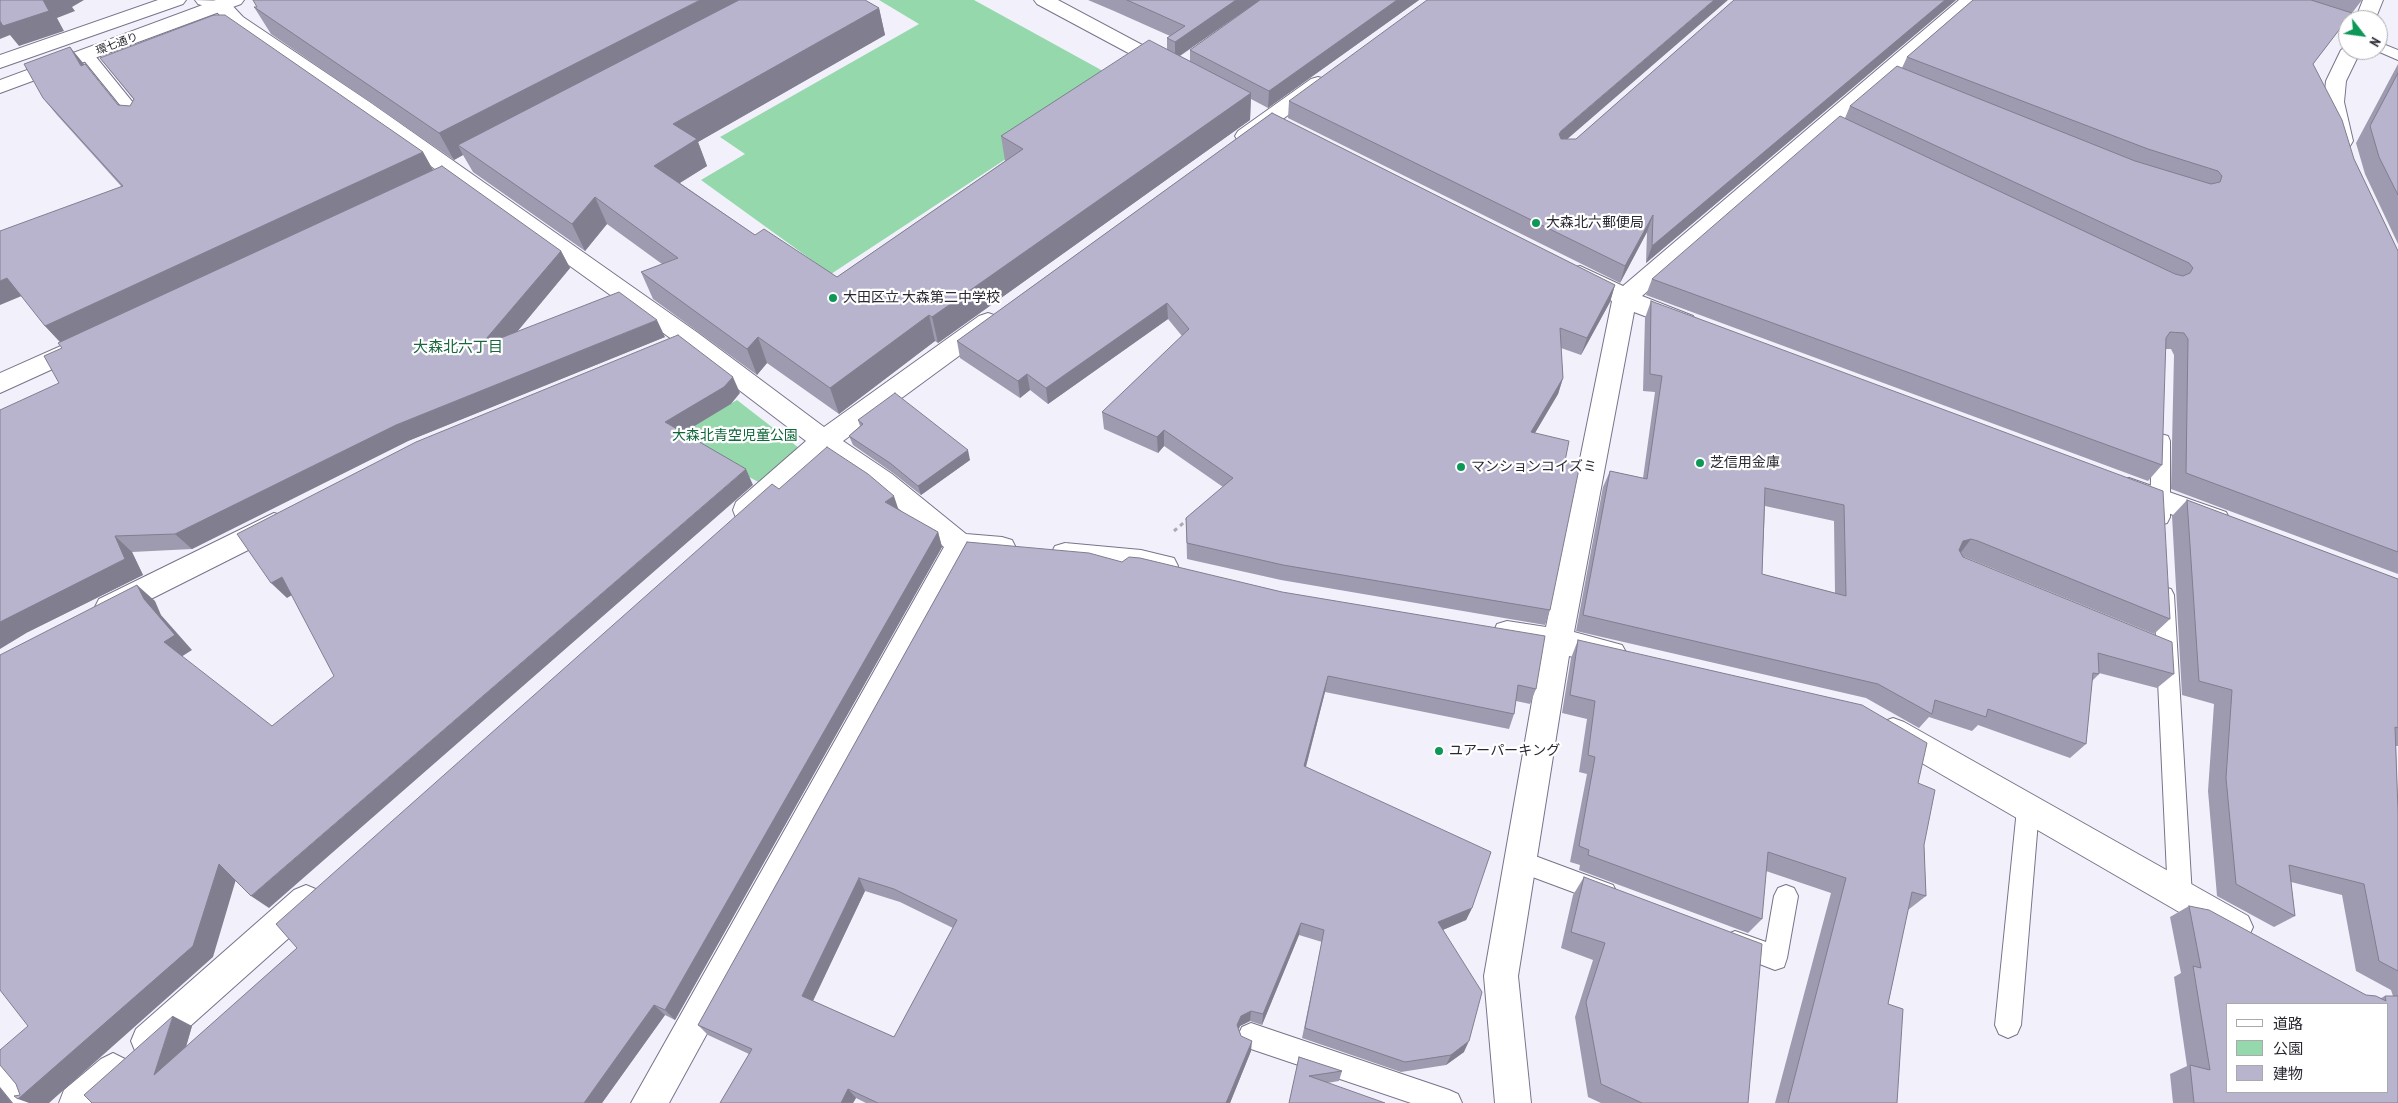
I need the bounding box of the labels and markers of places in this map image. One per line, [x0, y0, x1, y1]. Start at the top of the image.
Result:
place label: 大森北六郵便局 [1546, 215, 1644, 231]
marker: 大森北六郵便局 [1530, 217, 1542, 229]
place label: 大田区立 大森第二中学校 [843, 290, 1000, 306]
marker: 大田区立 大森第二中学校 [827, 292, 839, 304]
place label: 芝信用金庫 [1710, 455, 1780, 471]
marker: 芝信用金庫 [1694, 457, 1706, 469]
place label: マンションコイズミ [1471, 459, 1597, 475]
marker: マンションコイズミ [1455, 461, 1467, 473]
place label: ユアーパーキング [1449, 743, 1560, 759]
marker: ユアーパーキング [1433, 745, 1445, 757]

